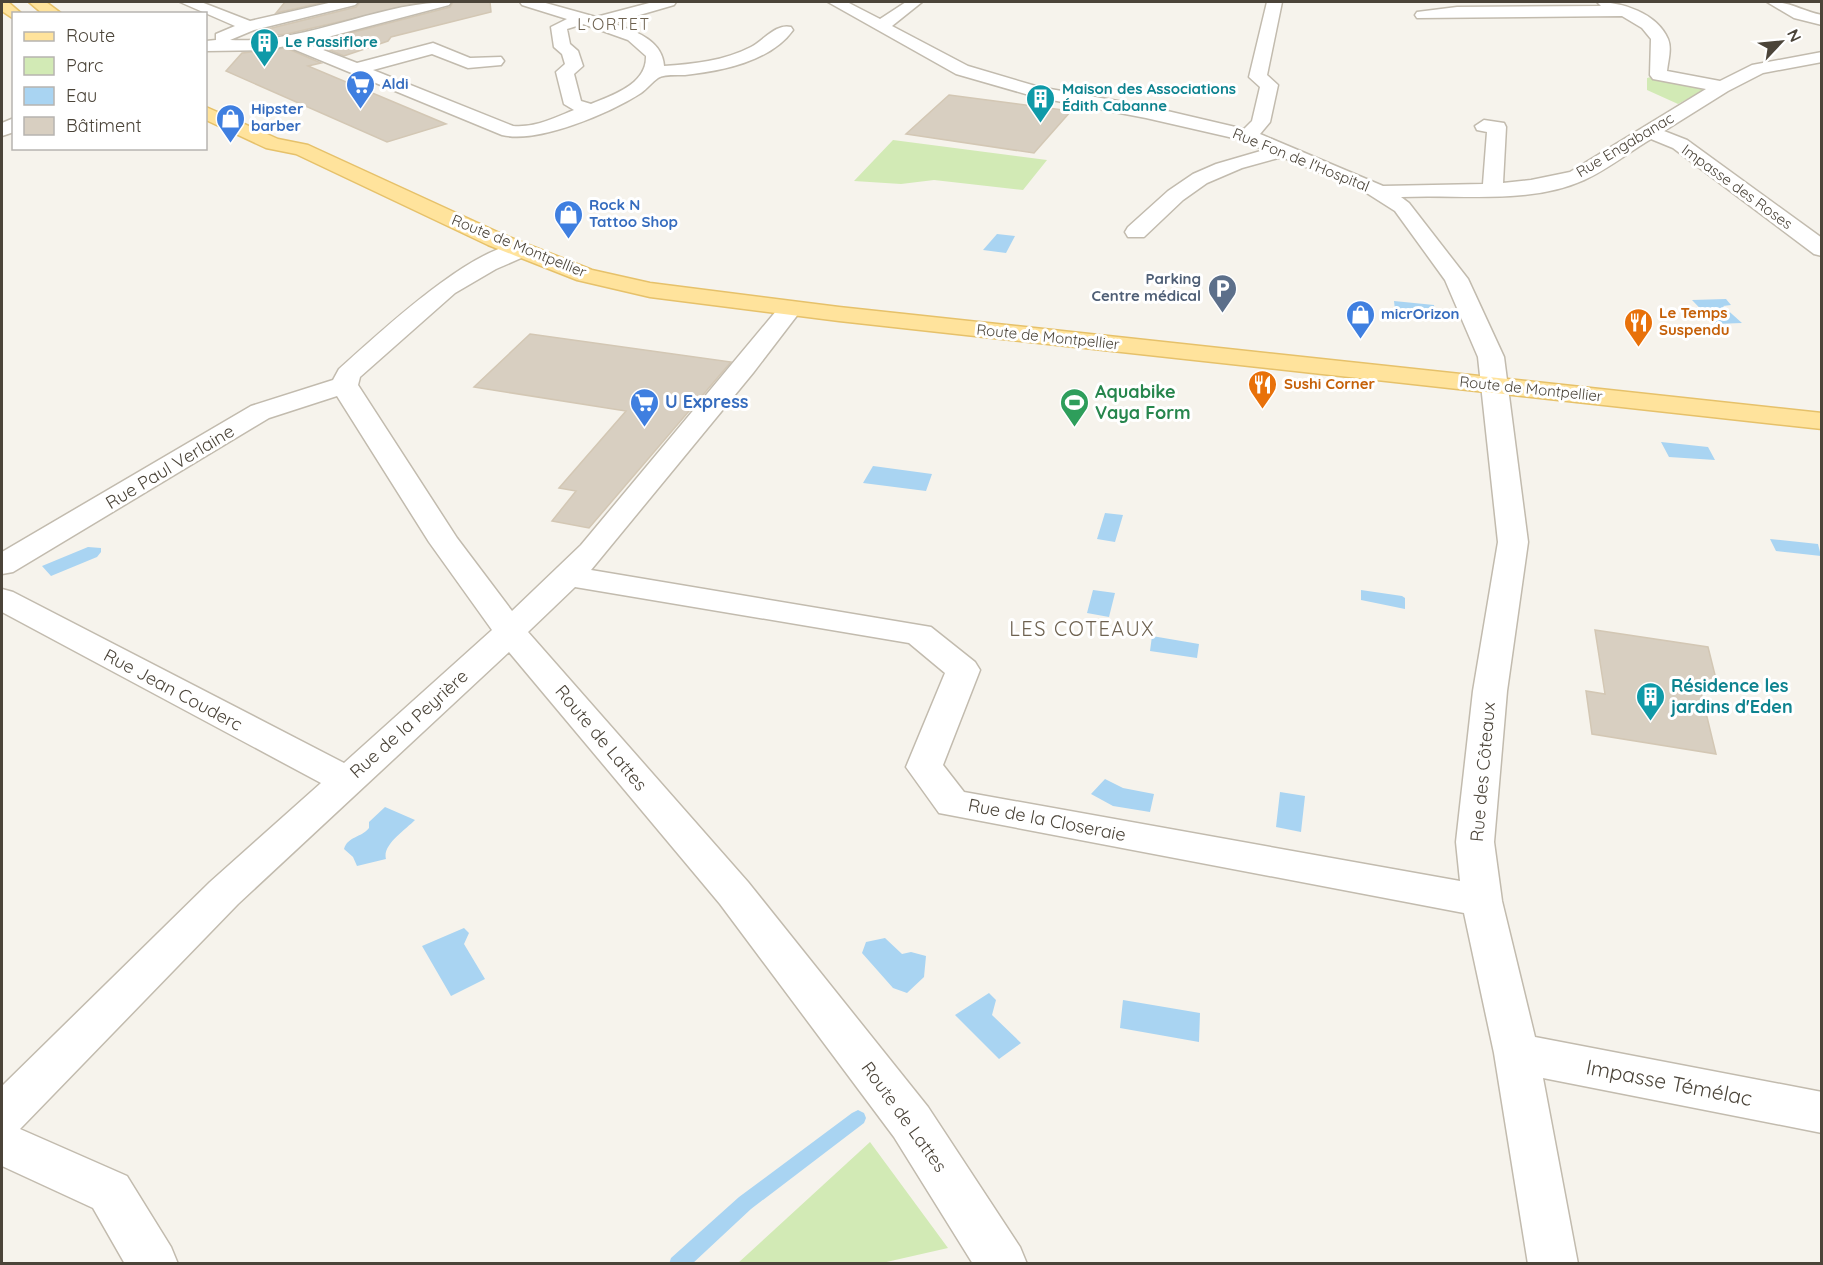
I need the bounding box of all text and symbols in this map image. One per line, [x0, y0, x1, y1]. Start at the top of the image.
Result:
legend [12, 12, 207, 150]
north arrow [1751, 12, 1811, 72]
district label: L'ORTET [577, 14, 651, 34]
text: Route [66, 24, 115, 47]
building icon: Le Passiflore [248, 26, 280, 68]
text: N [1783, 26, 1806, 45]
place label: Le Passiflore [285, 32, 378, 51]
text: Parc [66, 54, 103, 77]
supermarket icon: Aldi [345, 68, 377, 110]
place label: Aldi [382, 74, 408, 93]
place label: Maison des Associations Édith Cabanne [1062, 79, 1236, 115]
building icon: Maison des Associations Édith Cabanne [1025, 82, 1057, 124]
text: Eau [66, 84, 97, 107]
place label: Hipster barber [251, 99, 304, 135]
shop icon: Hipster barber [214, 102, 246, 144]
street label: Rue Engabanac [1573, 108, 1677, 181]
text: Bâtiment [66, 114, 142, 137]
street label: Rue Fon de l'Hospital [1230, 123, 1372, 196]
street label: Impasse des Roses [1678, 140, 1796, 233]
place label: Rock N Tattoo Shop [589, 195, 678, 231]
shop icon: Rock N Tattoo Shop [552, 198, 584, 240]
street label: Route de Montpellier [449, 210, 590, 281]
place label: Parking Centre médical [1092, 269, 1201, 305]
parking icon: Parking Centre médical [1206, 272, 1238, 314]
shop icon: micrOrizon [1344, 298, 1376, 340]
place label: Le Temps Suspendu [1659, 303, 1730, 339]
place label: micrOrizon [1381, 304, 1460, 323]
restaurant icon: Le Temps Suspendu [1622, 306, 1654, 348]
street label: Route de Montpellier [975, 320, 1121, 353]
restaurant icon: Sushi Corner [1247, 368, 1279, 410]
street label: Route de Montpellier [1458, 372, 1604, 405]
place label: Sushi Corner [1284, 374, 1376, 393]
place label: Aquabike Vaya Form [1095, 380, 1191, 424]
supermarket icon: U Express [628, 386, 660, 428]
sports icon: Aquabike Vaya Form [1058, 386, 1090, 428]
place label: U Express [665, 390, 749, 413]
street label: Rue Paul Verlaine [101, 419, 238, 514]
district label: LES COTEAUX [1009, 616, 1155, 641]
street label: Rue Jean Couderc [100, 643, 247, 736]
street label: Rue de la Peyrière [345, 664, 473, 783]
place label: Résidence les jardins d'Eden [1670, 674, 1793, 718]
street label: Route de Lattes [550, 680, 652, 795]
building icon: Résidence les jardins d'Eden [1634, 680, 1666, 722]
street label: Rue des Côteaux [1465, 701, 1500, 843]
street label: Rue de la Closeraie [966, 793, 1128, 846]
street label: Impasse Témélac [1584, 1053, 1755, 1111]
street label: Route de Lattes [856, 1057, 952, 1177]

